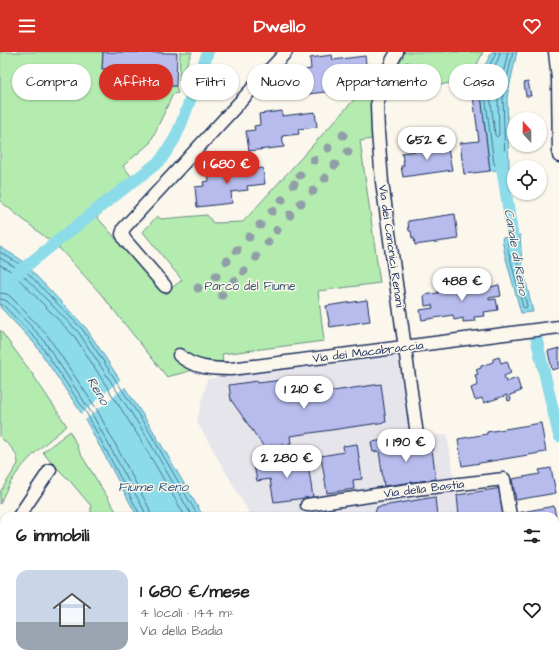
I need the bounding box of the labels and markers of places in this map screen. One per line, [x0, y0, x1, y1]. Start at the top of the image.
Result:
pin: 652 € [399, 127, 455, 161]
pin: 1 680 € [190, 151, 264, 185]
pin: 488 € [434, 268, 490, 302]
pin: 1 210 € [267, 376, 341, 410]
pin: 1 190 € [369, 429, 443, 463]
pin: 2 280 € [250, 445, 324, 479]

